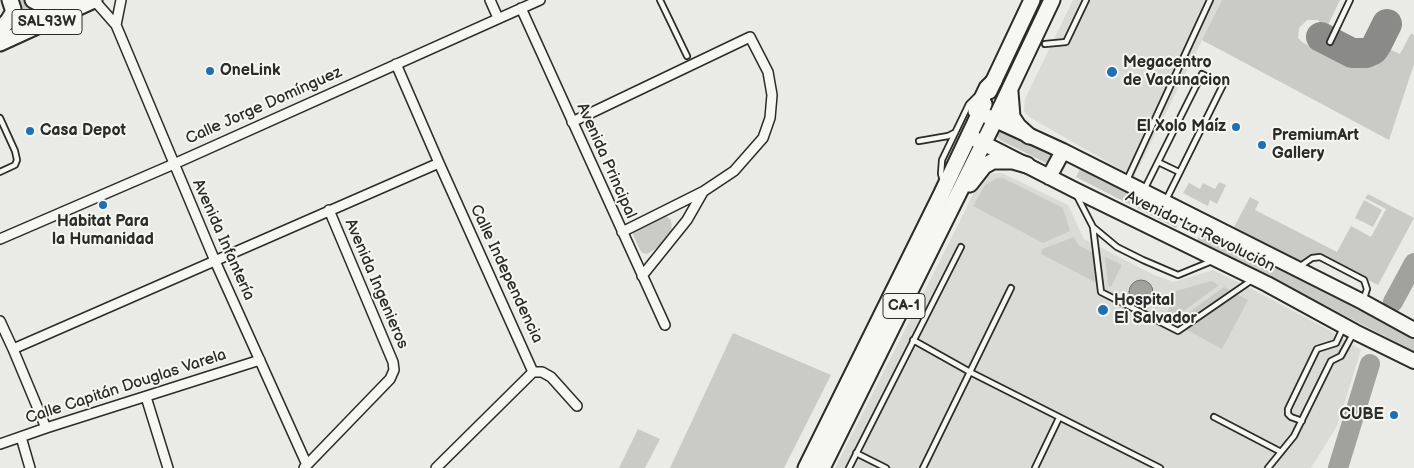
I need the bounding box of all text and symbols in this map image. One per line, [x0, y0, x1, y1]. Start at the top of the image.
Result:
road number: SAL93W [12, 10, 82, 34]
place label: Megacentro de Vacunacion [1123, 53, 1230, 91]
place label: OneLink [220, 61, 280, 81]
street label: Calle Jorge Domínguez [183, 63, 345, 149]
marker: OneLink [204, 65, 216, 77]
marker: Megacentro de Vacunacion [1105, 65, 1119, 79]
street label: Avenida Principal [572, 100, 640, 222]
place label: El Xolo Maíz [1136, 117, 1226, 137]
place label: Casa Depot [40, 121, 126, 141]
marker: El Xolo Maíz [1230, 121, 1242, 133]
marker: Casa Depot [24, 125, 36, 137]
place label: PremiumArt Gallery [1272, 126, 1359, 164]
marker: PremiumArt Gallery [1256, 139, 1268, 151]
street label: Avenida Infantería [188, 176, 258, 304]
street label: Avenida La Revolución [1122, 187, 1278, 277]
marker: Habitat Para la Humanidad [97, 199, 109, 211]
street label: Calle Independencia [465, 202, 547, 346]
place label: Habitat Para la Humanidad [52, 212, 154, 250]
street label: Avenida Ingenieros [340, 216, 412, 352]
place label: Hospital El Salvador [1114, 291, 1197, 329]
road number: CA-1 [883, 294, 925, 318]
marker: Hospital El Salvador [1096, 303, 1110, 317]
street label: Calle Capitán Douglas Varela [23, 345, 229, 429]
place label: CUBE [1340, 405, 1384, 425]
marker: CUBE [1388, 409, 1400, 421]

